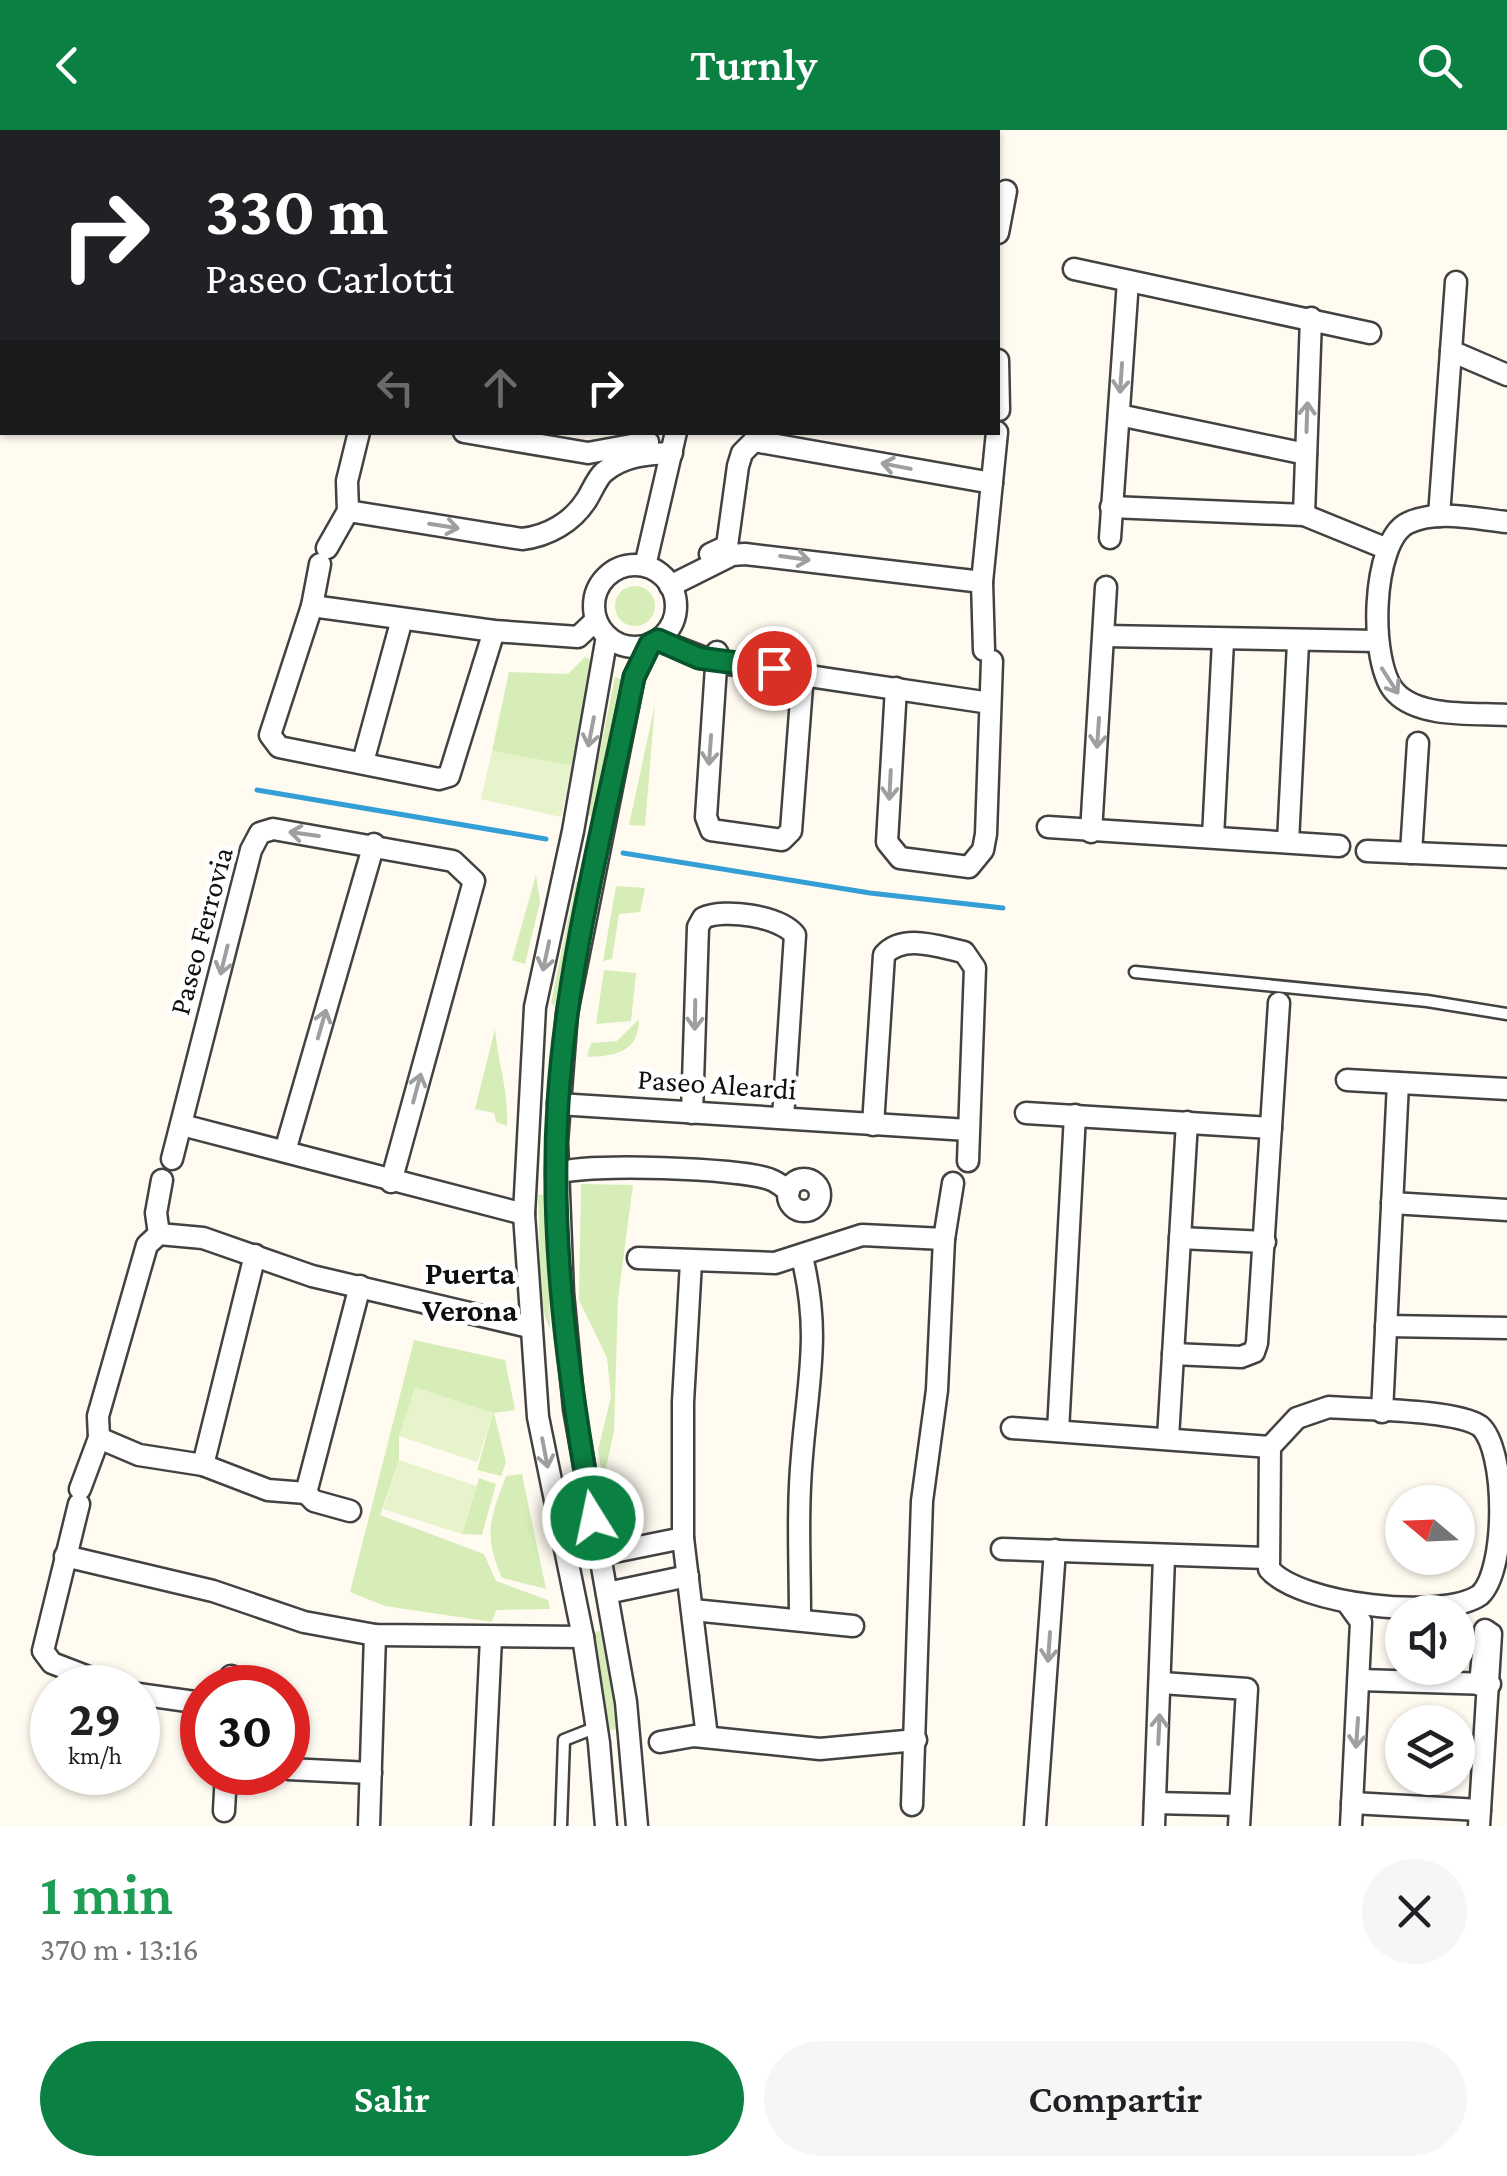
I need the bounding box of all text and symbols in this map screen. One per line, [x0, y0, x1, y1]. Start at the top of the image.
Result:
icon: back [40, 38, 95, 93]
icon: search [1412, 38, 1467, 93]
text: Turnly [690, 40, 817, 90]
icon: right [40, 170, 170, 300]
text: 330 m [205, 171, 388, 249]
text: Paseo Carlotti [205, 253, 455, 303]
icon: left [368, 360, 423, 415]
icon: ahead [473, 360, 528, 415]
icon: right [578, 360, 633, 415]
one-way arrow [1111, 362, 1130, 394]
one-way arrow [1298, 402, 1317, 434]
one-way arrow [881, 455, 913, 474]
one-way arrow [427, 517, 460, 536]
one-way arrow [778, 550, 811, 568]
pin [732, 626, 817, 711]
icon: arrive [747, 641, 802, 696]
one-way arrow [1380, 667, 1401, 695]
one-way arrow [581, 716, 600, 748]
one-way arrow [1088, 717, 1107, 749]
one-way arrow [700, 733, 719, 765]
one-way arrow [880, 769, 899, 801]
one-way arrow [289, 824, 321, 842]
street label: Paseo Ferrovia [162, 843, 239, 1018]
one-way arrow [536, 939, 554, 971]
one-way arrow [213, 944, 232, 975]
one-way arrow [685, 998, 704, 1030]
one-way arrow [313, 1009, 332, 1040]
street label: Paseo Aleardi [636, 1061, 798, 1106]
one-way arrow [408, 1073, 427, 1104]
district label: Puerta Verona [422, 1255, 518, 1328]
one-way arrow [537, 1436, 556, 1468]
position arrow [541, 1466, 645, 1570]
north arrow [1385, 1485, 1475, 1575]
map controls [1385, 1485, 1475, 1795]
button: sound [1385, 1595, 1475, 1685]
one-way arrow [1039, 1631, 1058, 1663]
speed limit sign: 30 [180, 1665, 310, 1795]
text: 29 [69, 1690, 121, 1746]
button: layers [1385, 1705, 1475, 1795]
one-way arrow [1150, 1713, 1169, 1745]
one-way arrow [1347, 1716, 1366, 1748]
text: km/h [68, 1742, 122, 1769]
button: close [1362, 1859, 1467, 1964]
text: 1 min [40, 1860, 173, 1927]
text: 370 m · 13:16 [40, 1931, 199, 1967]
button: Salir [40, 2041, 744, 2156]
button: Compartir [764, 2041, 1467, 2156]

